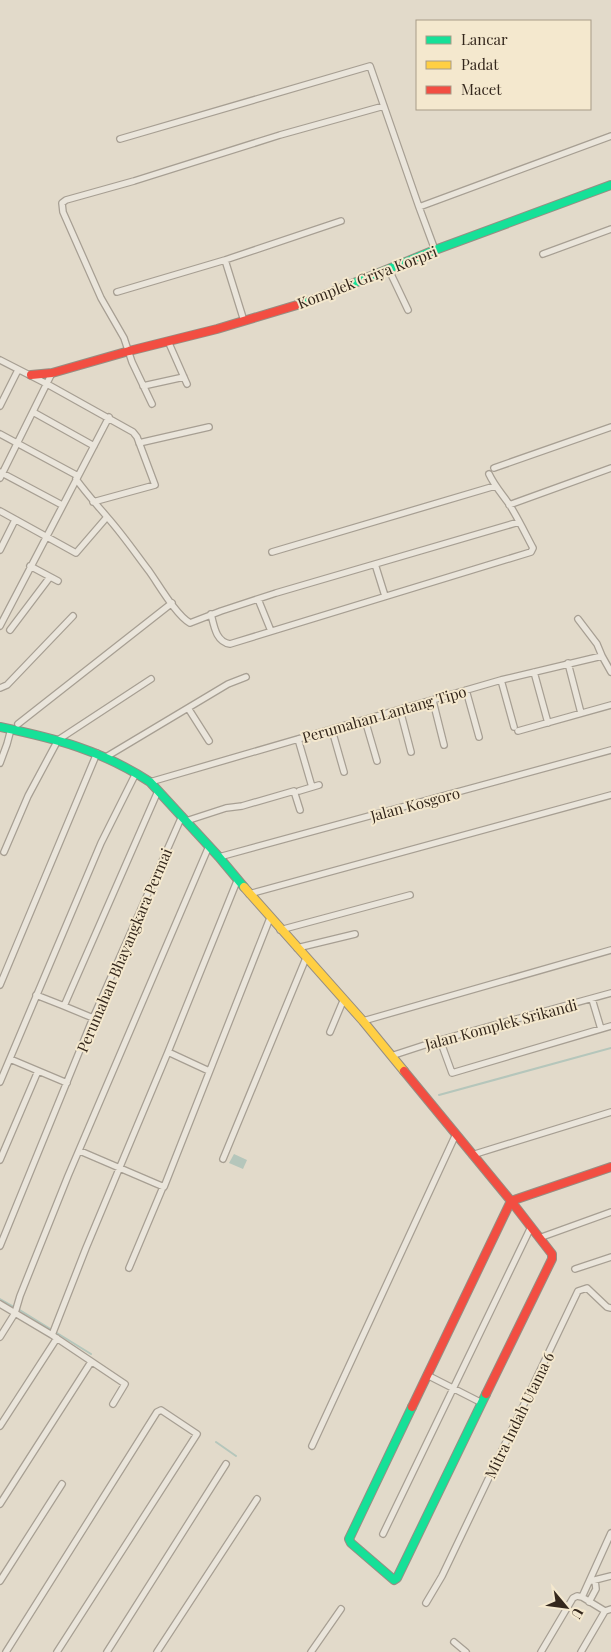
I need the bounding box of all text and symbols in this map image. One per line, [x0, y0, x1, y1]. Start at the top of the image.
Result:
legend [416, 20, 591, 110]
text: Lancar [461, 29, 508, 49]
text: Padat [461, 54, 499, 74]
text: Macet [461, 79, 502, 99]
street label: Komplek Griya Korpri [294, 241, 440, 313]
street label: Perumahan Lantang Tipo [299, 681, 469, 747]
street label: Jalan Kosgoro [367, 782, 462, 826]
street label: Perumahan Bhayangkara Permai [72, 844, 176, 1055]
street label: Jalan Komplek Srikandi [422, 994, 580, 1054]
street label: Mitra Indah Utama 6 [480, 1348, 558, 1482]
north arrow [541, 1582, 591, 1632]
text: U [567, 1605, 588, 1623]

